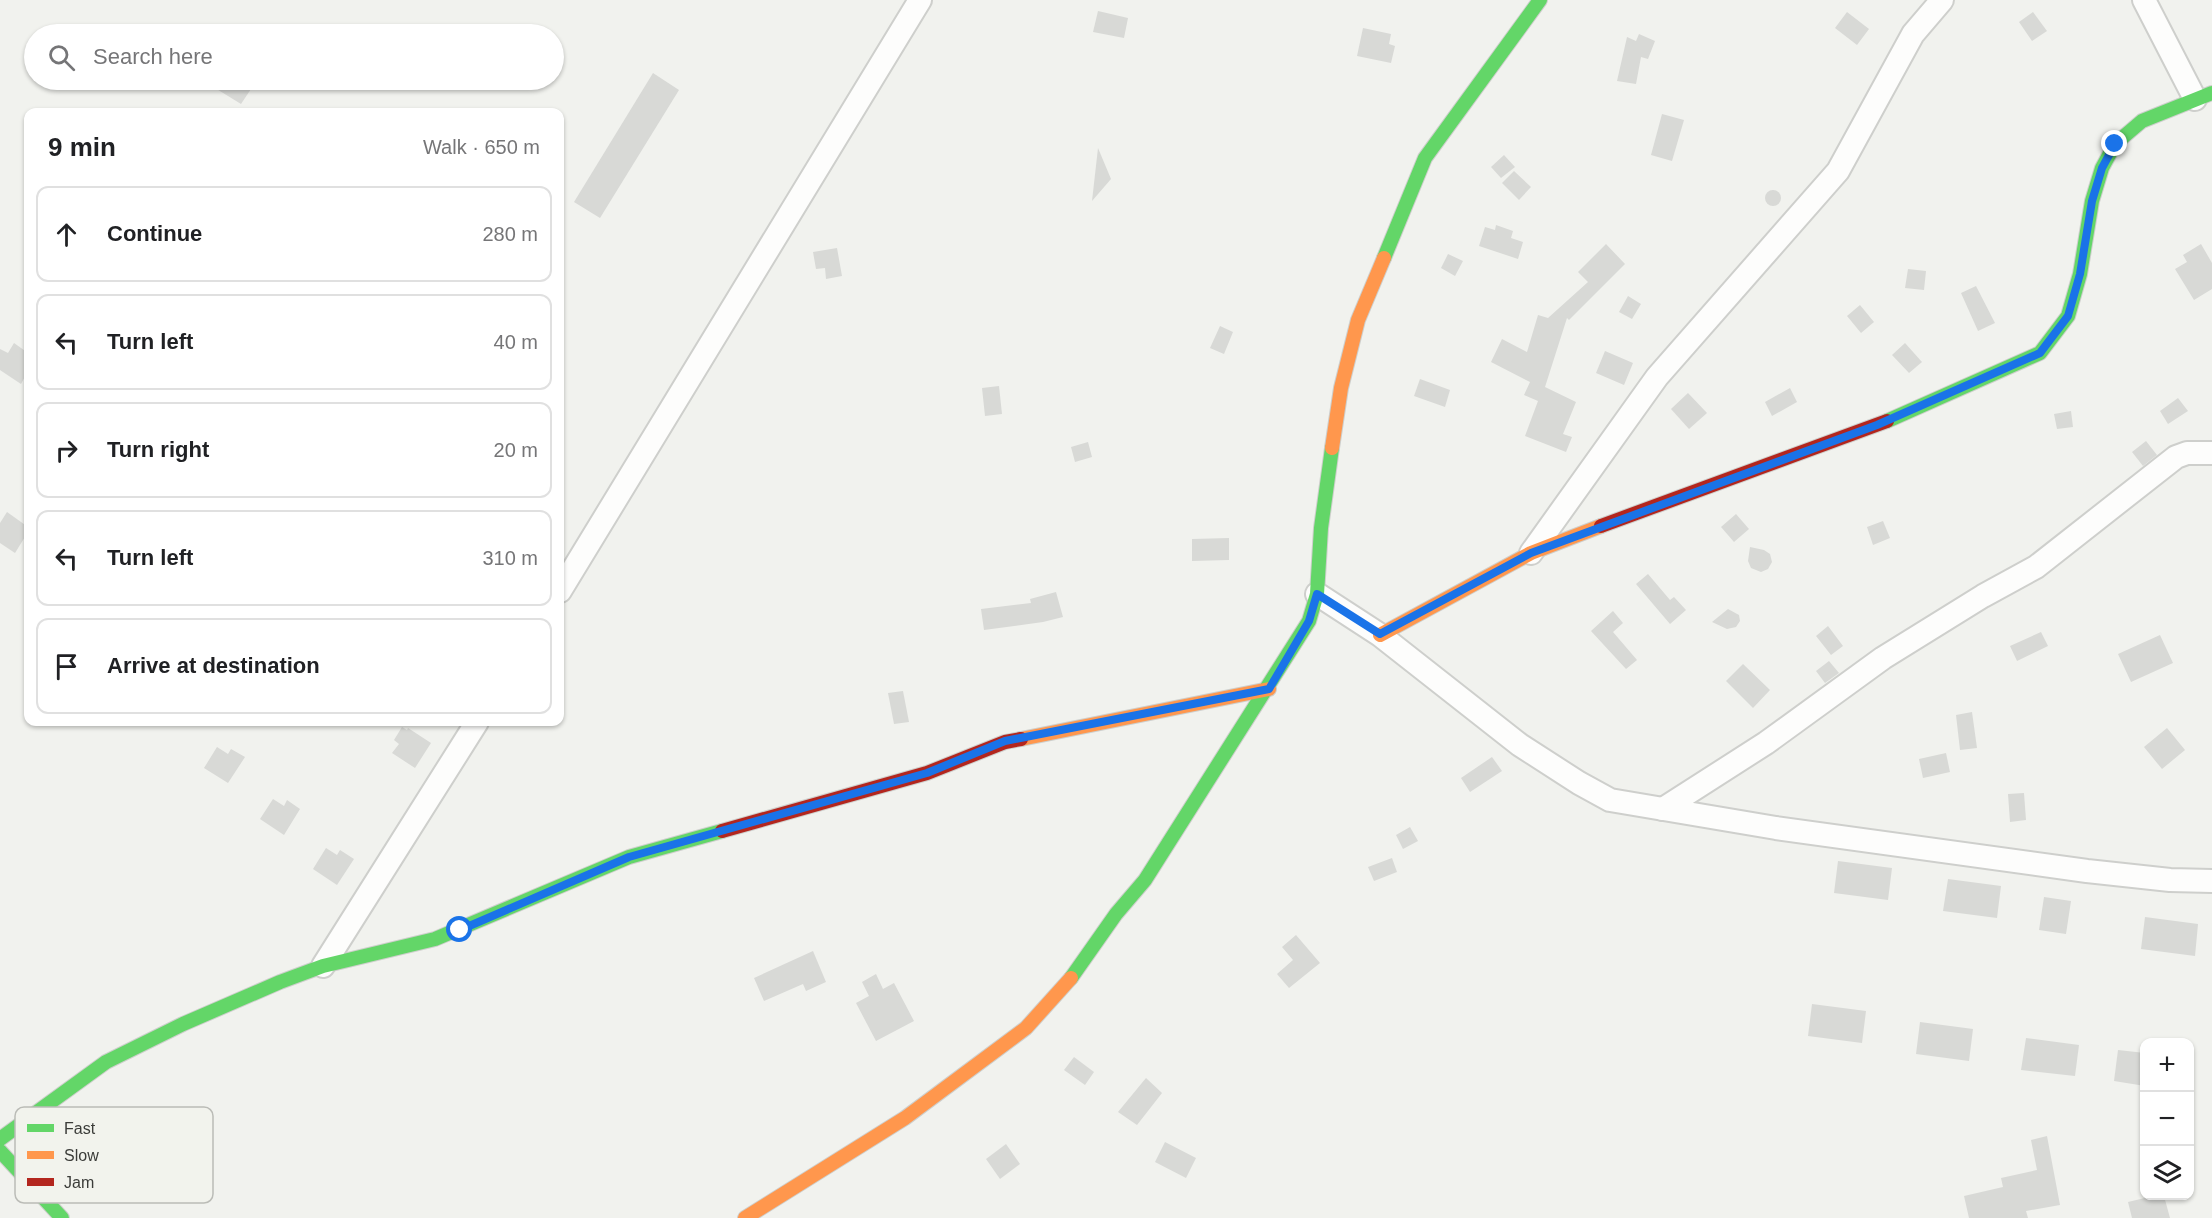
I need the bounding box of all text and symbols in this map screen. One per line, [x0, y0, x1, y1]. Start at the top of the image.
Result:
search box [24, 24, 564, 90]
icon: search [45, 41, 78, 74]
text: Search here [93, 44, 213, 69]
route end [2101, 130, 2127, 156]
text: 9 min [48, 132, 116, 162]
text: Walk · 650 m [423, 136, 540, 158]
icon: ahead [50, 218, 83, 251]
text: Continue [107, 221, 202, 246]
text: 280 m [482, 223, 538, 245]
icon: left [50, 326, 83, 359]
text: Turn left [107, 329, 193, 354]
text: 40 m [494, 331, 538, 353]
icon: right [50, 434, 83, 467]
text: Turn right [107, 437, 209, 462]
text: 20 m [494, 439, 538, 461]
icon: left [50, 542, 83, 575]
text: Turn left [107, 545, 193, 570]
text: 310 m [482, 547, 538, 569]
icon: arrive [50, 650, 83, 683]
text: Arrive at destination [107, 653, 320, 678]
route start [446, 916, 472, 942]
map controls [2140, 1038, 2194, 1200]
button: + [2140, 1038, 2194, 1092]
button: − [2140, 1092, 2194, 1146]
legend [15, 1107, 213, 1203]
text: Fast [64, 1120, 96, 1137]
button: layers [2140, 1146, 2194, 1200]
text: Slow [64, 1147, 99, 1164]
text: Jam [64, 1174, 94, 1191]

